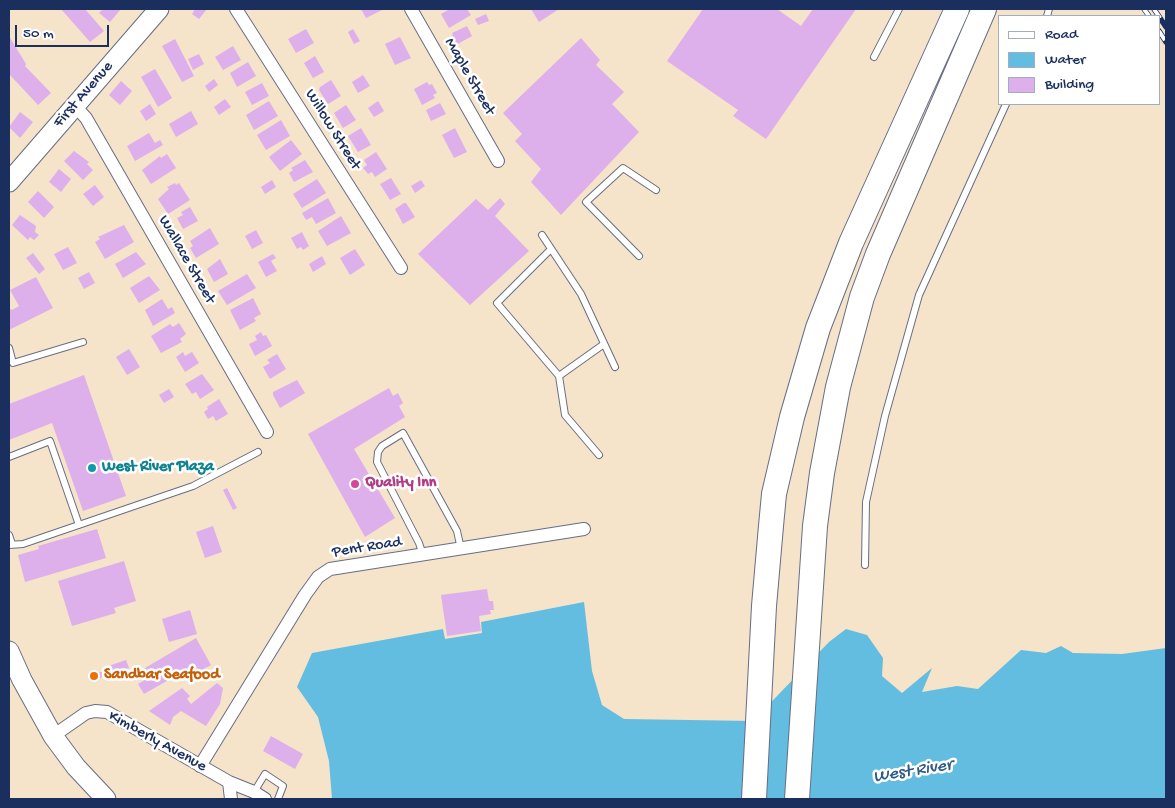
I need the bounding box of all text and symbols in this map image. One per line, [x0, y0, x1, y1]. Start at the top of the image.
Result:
scale bar [18, 15, 111, 47]
legend [998, 15, 1160, 105]
text: 50 m [23, 25, 54, 43]
text: Road [1045, 26, 1078, 44]
street label: Maple Street [439, 35, 499, 119]
text: Water [1045, 51, 1085, 69]
street label: First Avenue [50, 58, 118, 132]
text: Building [1045, 76, 1094, 94]
street label: Willow Street [300, 86, 364, 174]
street label: Wallace Street [153, 213, 219, 307]
place label: West River Plaza [102, 458, 214, 478]
marker: West River Plaza [86, 462, 98, 474]
place label: Quality Inn [365, 474, 436, 494]
marker: Quality Inn [349, 478, 361, 490]
street label: Pent Road [331, 533, 403, 563]
place label: Sandbar Seafood [104, 666, 220, 686]
marker: Sandbar Seafood [88, 670, 100, 682]
street label: Kimberly Avenue [105, 707, 209, 777]
water label: West River [872, 755, 954, 789]

